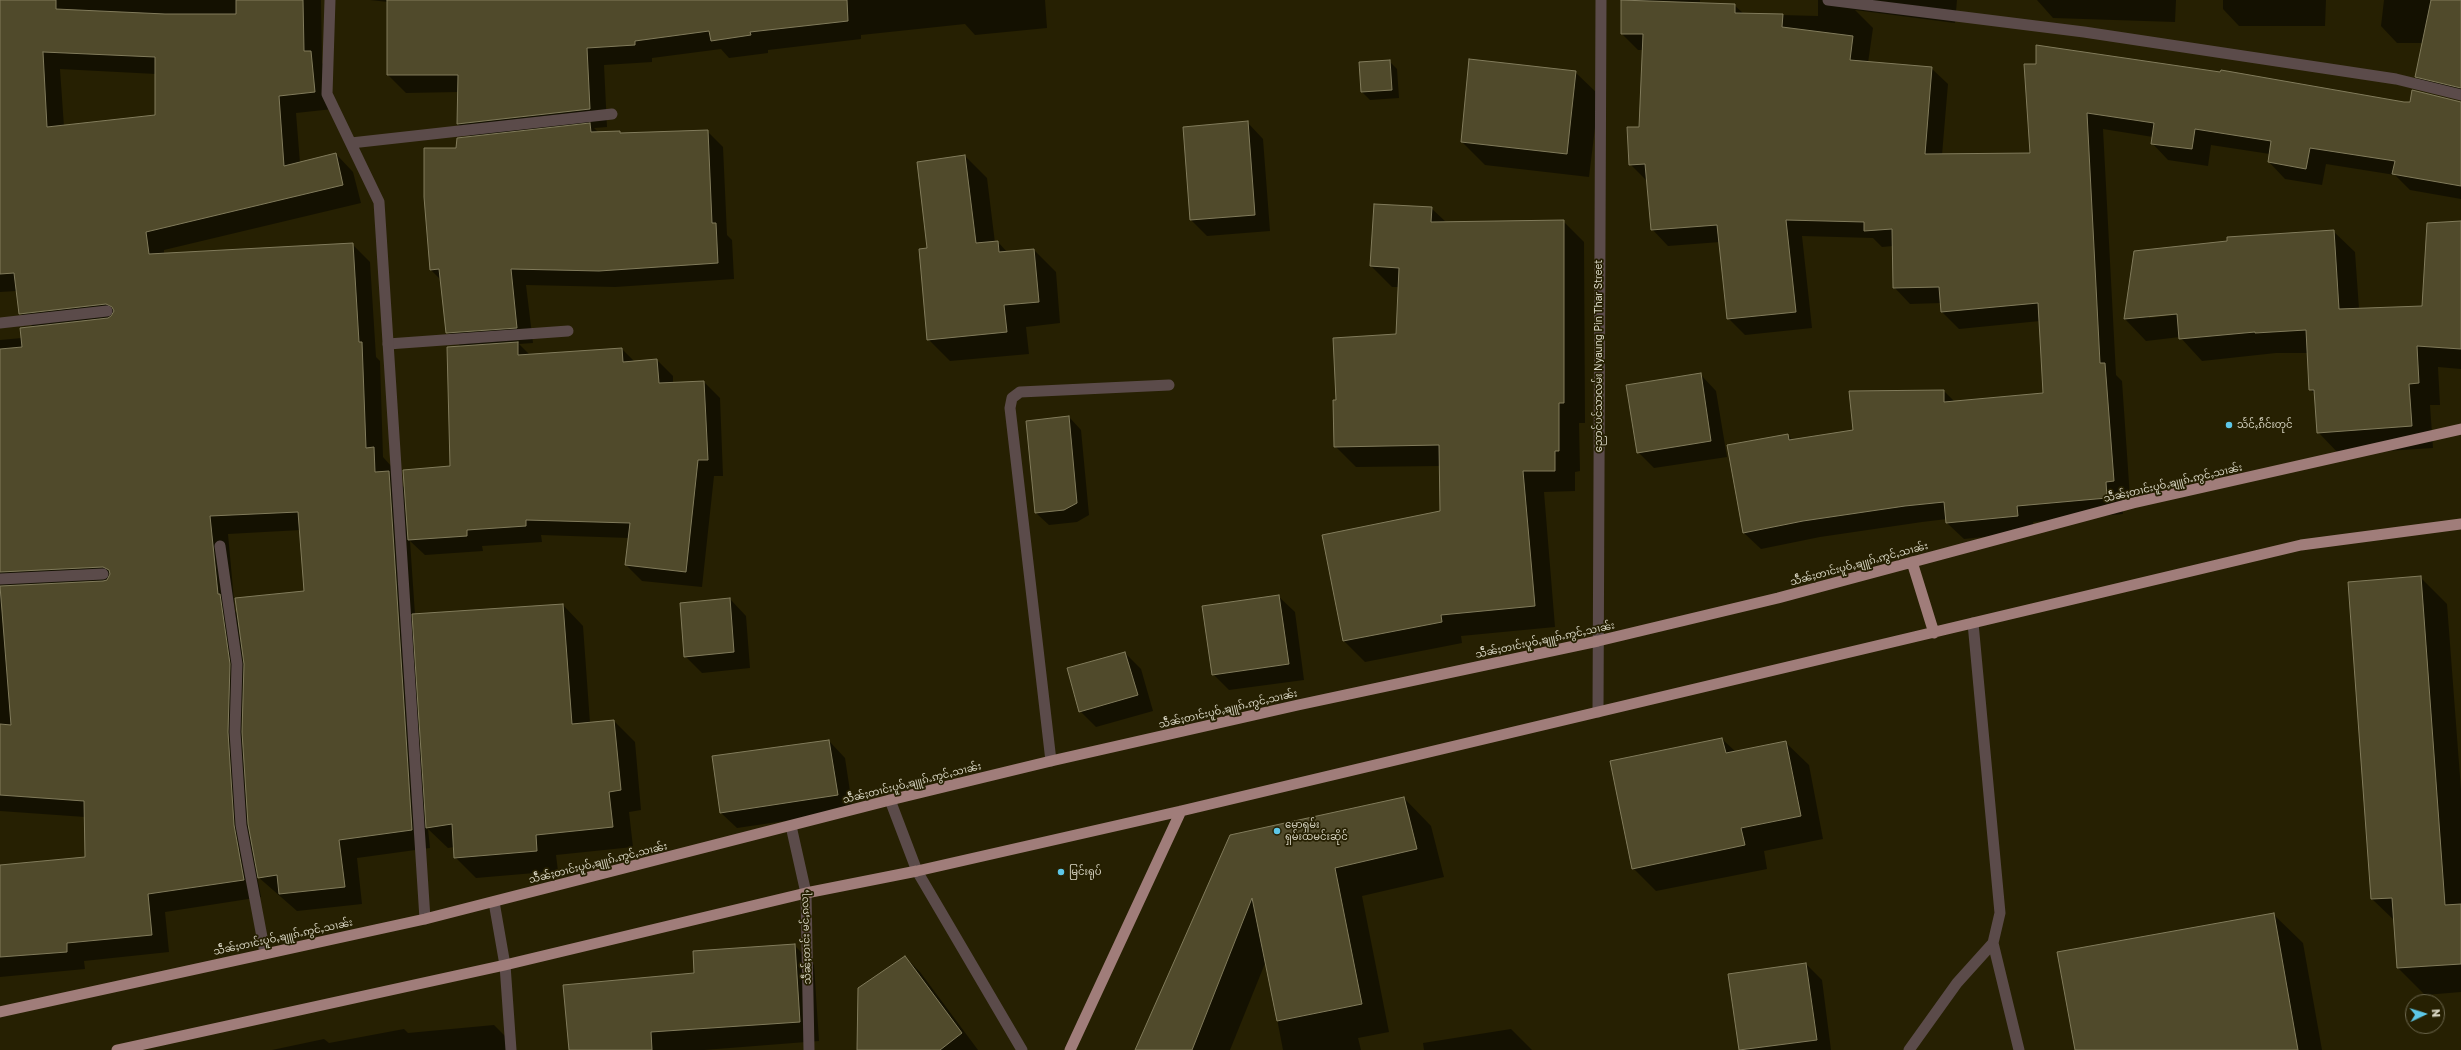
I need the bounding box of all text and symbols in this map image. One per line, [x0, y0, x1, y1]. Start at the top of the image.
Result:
street label: ညောင်ပင်သာလမ်း Nyaung Pin Thar Street [1593, 260, 1605, 452]
place label: သႅင်ႇၵဵင်းတုင် [2237, 419, 2293, 431]
marker: သႅင်ႇၵဵင်းတုင် [2224, 420, 2234, 430]
street label: သဵႅၼ်ႈတၢင်းပူဝ်ႇၶျူၵ်ႉဢွင်ႇသၢၼ်း [2102, 461, 2244, 505]
street label: သဵႅၼ်ႈတၢင်းပူဝ်ႇၶျူၵ်ႉဢွင်ႇသၢၼ်း [1789, 540, 1929, 588]
street label: သဵႅၼ်ႈတၢင်းပူဝ်ႇၶျူၵ်ႉဢွင်ႇသၢၼ်း [1474, 619, 1616, 661]
street label: သဵႅၼ်ႈတၢင်းပူဝ်ႇၶျူၵ်ႉဢွင်ႇသၢၼ်း [1157, 687, 1299, 731]
street label: သဵႅၼ်ႈတၢင်းပူဝ်ႇၶျူၵ်ႉဢွင်ႇသၢၼ်း [842, 760, 982, 806]
place label: မောရှမ်း ရှမ်းထမင်းဆိုင် [1285, 819, 1348, 842]
marker: မောရှမ်း ရှမ်းထမင်းဆိုင် [1272, 826, 1282, 836]
street label: သဵႅၼ်ႈတၢင်းပူဝ်ႇၶျူၵ်ႉဢွင်ႇသၢၼ်း [528, 840, 668, 886]
place label: မြင်းရုပ် [1069, 866, 1102, 878]
marker: မြင်းရုပ် [1056, 867, 1066, 877]
street label: သဵၼ်ႈတၢင်း မင်ႇၵလႃႇ [798, 890, 814, 984]
street label: သဵႅၼ်ႈတၢင်းပူဝ်ႇၶျူၵ်ႉဢွင်ႇသၢၼ်း [212, 916, 354, 958]
north arrow [2405, 994, 2445, 1034]
text: N [2430, 1009, 2443, 1018]

